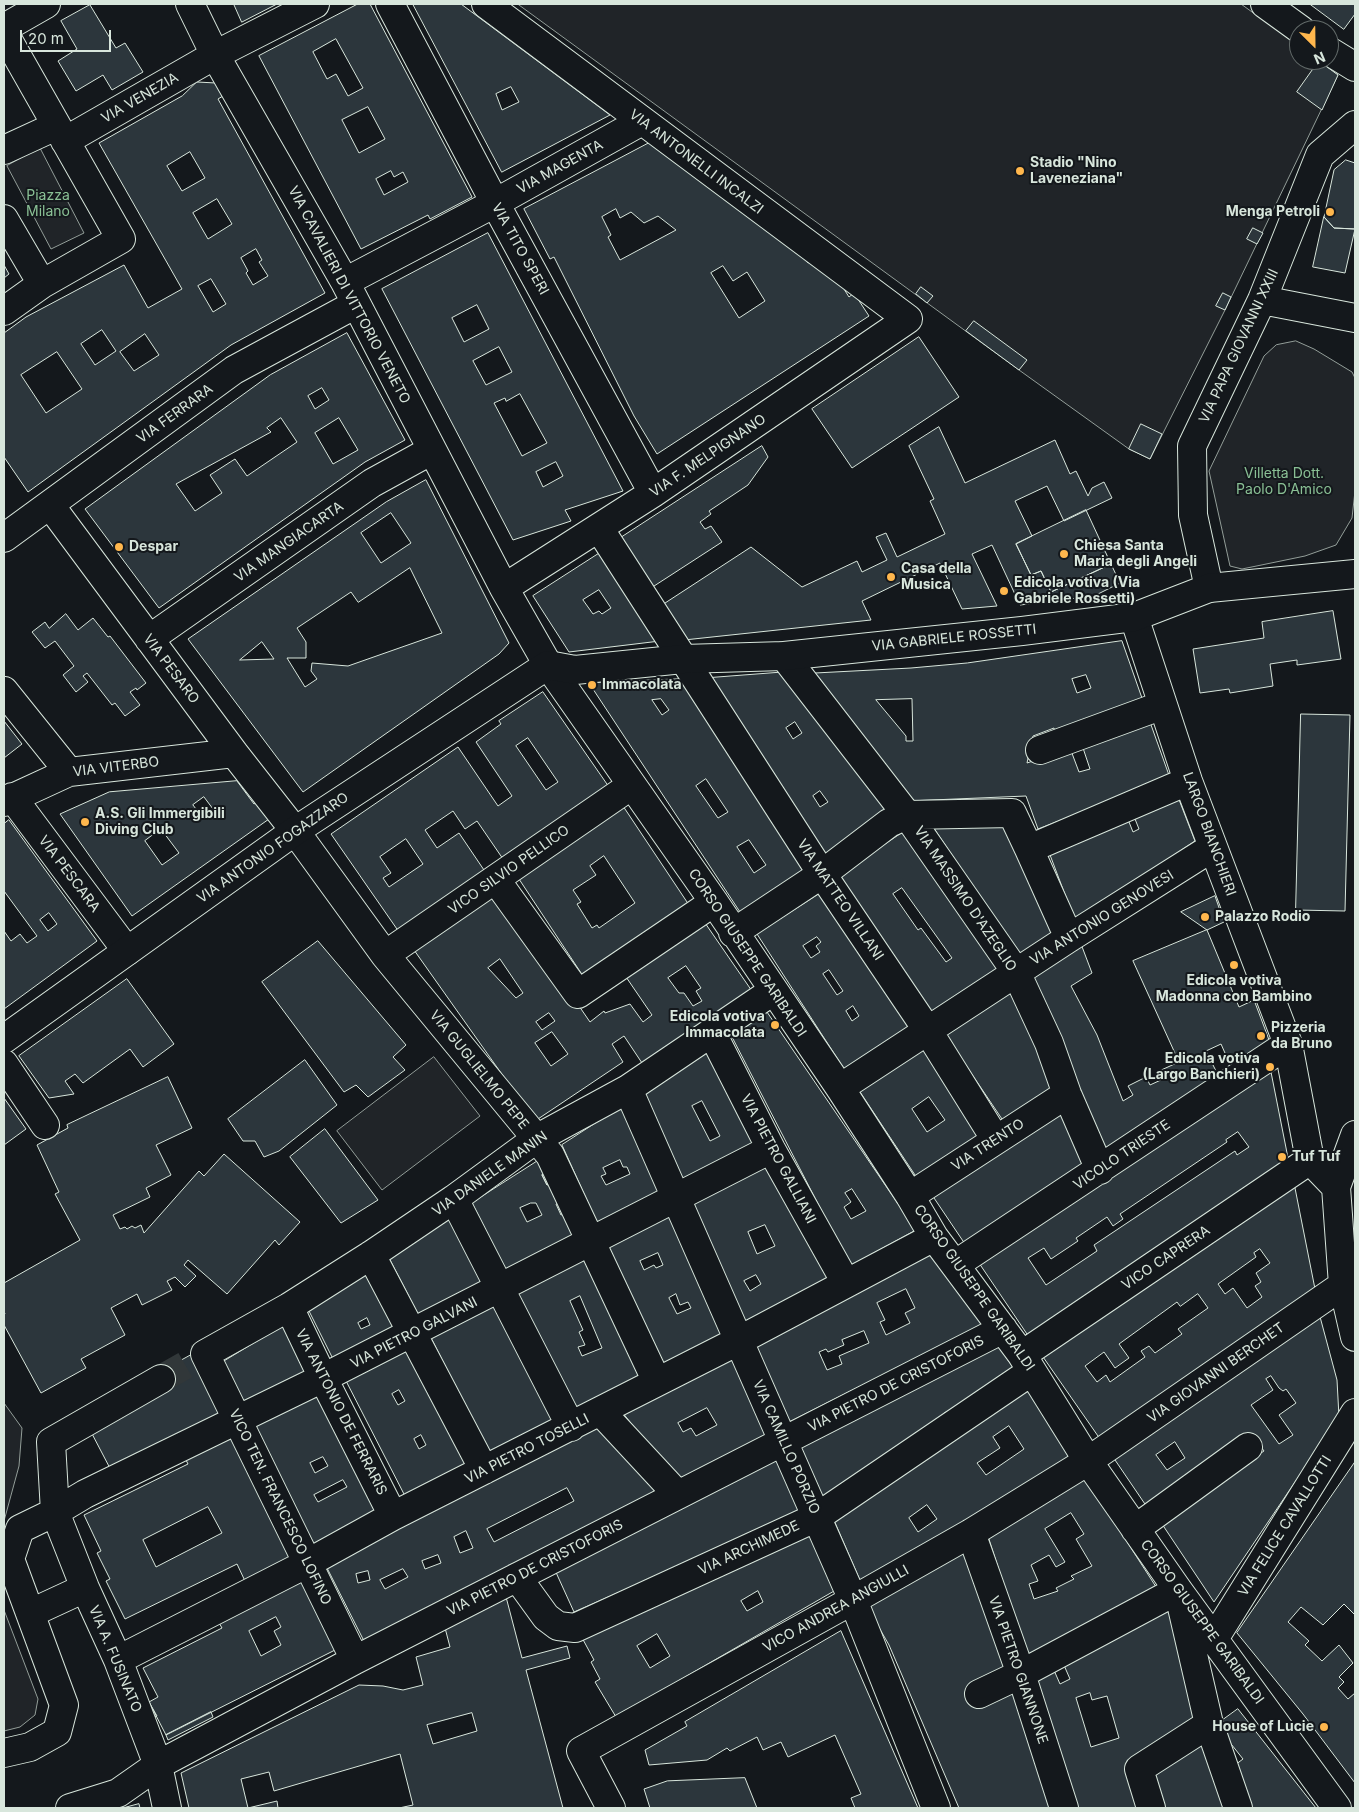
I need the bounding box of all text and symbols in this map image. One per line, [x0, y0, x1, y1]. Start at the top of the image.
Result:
scale bar [22, 20, 114, 52]
north arrow [1289, 20, 1339, 70]
text: 20 m [28, 29, 64, 48]
text: N [1311, 48, 1328, 68]
street label: VIA VENEZIA [98, 69, 182, 127]
street label: VIA ANTONELLI INCALZI [626, 106, 766, 218]
street label: VIA MAGENTA [514, 136, 606, 198]
place label: Stadio "Nino Laveneziana" [1030, 155, 1123, 188]
marker: Stadio "Nino Laveneziana" [1014, 165, 1026, 177]
street label: VIA CAVALIERI DI VITTORIO VENETO [284, 183, 414, 407]
park label: Piazza Milano [26, 188, 70, 220]
street label: VIA TITO SPERI [488, 200, 552, 298]
place label: Menga Petroli [1226, 204, 1320, 220]
marker: Menga Petroli [1324, 206, 1336, 218]
street label: VIA PAPA GIOVANNI XXIII [1196, 266, 1282, 426]
street label: VIA FERRARA [134, 381, 216, 447]
street label: VIA F. MELPIGNANO [647, 411, 769, 501]
park label: Villetta Dott. Paolo D'Amico [1236, 466, 1332, 498]
street label: VIA MANGIACARTA [231, 498, 347, 586]
place label: Chiesa Santa Maria degli Angeli [1074, 538, 1197, 570]
place label: Despar [129, 539, 178, 555]
marker: Despar [113, 541, 125, 553]
marker: Chiesa Santa Maria degli Angeli [1058, 548, 1070, 560]
place label: Casa della Musica [901, 561, 972, 594]
marker: Casa della Musica [885, 571, 897, 583]
place label: Edicola votiva (Via Gabriele Rossetti) [1014, 575, 1140, 608]
marker: Edicola votiva (Via Gabriele Rossetti) [998, 585, 1010, 597]
street label: VIA GABRIELE ROSSETTI [871, 621, 1037, 655]
street label: VIA PESARO [139, 631, 203, 707]
place label: Immacolata [602, 677, 682, 693]
marker: Immacolata [586, 679, 598, 691]
street label: VIA VITERBO [72, 753, 160, 781]
street label: LARGO BIANCHIERI [1179, 770, 1239, 898]
street label: VIA ANTONIO FOGAZZARO [194, 789, 352, 907]
place label: A.S. Gli Immergibili Diving Club [95, 806, 225, 839]
marker: A.S. Gli Immergibili Diving Club [79, 816, 91, 828]
street label: VICO SILVIO PELLICO [445, 822, 573, 918]
street label: VIA MASSIMO D'AZEGLIO [910, 823, 1020, 975]
street label: VIA PESCARA [35, 832, 103, 916]
street label: VIA MATTEO VILLANI [793, 836, 887, 964]
street label: CORSO GIUSEPPE GARIBALDI [684, 866, 810, 1040]
street label: VIA ANTONIO GENOVESI [1027, 867, 1177, 969]
place label: Palazzo Rodio [1215, 909, 1310, 925]
marker: Palazzo Rodio [1199, 911, 1211, 923]
marker: Edicola votiva Madonna con Bambino [1228, 959, 1240, 971]
place label: Edicola votiva Madonna con Bambino [1156, 973, 1312, 1006]
street label: VIA GUGLIELMO PEPE [426, 1007, 532, 1133]
place label: Edicola votiva Immacolata [670, 1009, 765, 1042]
marker: Edicola votiva Immacolata [769, 1019, 781, 1031]
place label: Pizzeria da Bruno [1271, 1020, 1332, 1052]
marker: Pizzeria da Bruno [1255, 1030, 1267, 1042]
place label: Edicola votiva (Largo Banchieri) [1143, 1051, 1260, 1084]
marker: Edicola votiva (Largo Banchieri) [1264, 1061, 1276, 1073]
street label: VIA PIETRO GALLIANI [737, 1091, 819, 1227]
street label: VIA TRENTO [948, 1115, 1028, 1175]
street label: VICOLO TRIESTE [1070, 1116, 1174, 1194]
street label: VIA DANIELE MANIN [429, 1128, 551, 1220]
place label: Tuf Tuf [1292, 1149, 1341, 1165]
marker: Tuf Tuf [1276, 1151, 1288, 1163]
street label: CORSO GIUSEPPE GARIBALDI [910, 1202, 1038, 1374]
street label: VICO CAPRERA [1119, 1222, 1213, 1294]
street label: VIA PIETRO GALVANI [348, 1294, 480, 1372]
street label: VIA GIOVANNI BERCHET [1144, 1319, 1288, 1427]
street label: VIA ANTONIO DE FERRARIS [292, 1326, 390, 1498]
street label: VIA PIETRO DE CRISTOFORIS [805, 1332, 987, 1436]
street label: VIA CAMILLO PORZIO [749, 1377, 823, 1517]
street label: VICO TEN. FRANCESCO LOFINO [225, 1406, 335, 1608]
street label: VIA PIETRO TOSELLI [462, 1410, 592, 1488]
street label: VIA FELICE CAVALLOTTI [1235, 1453, 1335, 1599]
street label: VIA PIETRO DE CRISTOFORIS [444, 1516, 626, 1620]
street label: VIA ARCHIMEDE [696, 1517, 802, 1579]
street label: CORSO GIUSEPPE GARIBALDI [1137, 1537, 1267, 1707]
street label: VICO ANDREA ANGIULLI [760, 1562, 912, 1656]
street label: VIA PIETRO GIANNONE [985, 1594, 1051, 1746]
street label: VIA A. FUSINATO [85, 1603, 145, 1715]
place label: House of Lucie [1212, 1719, 1314, 1735]
marker: House of Lucie [1318, 1721, 1330, 1733]

